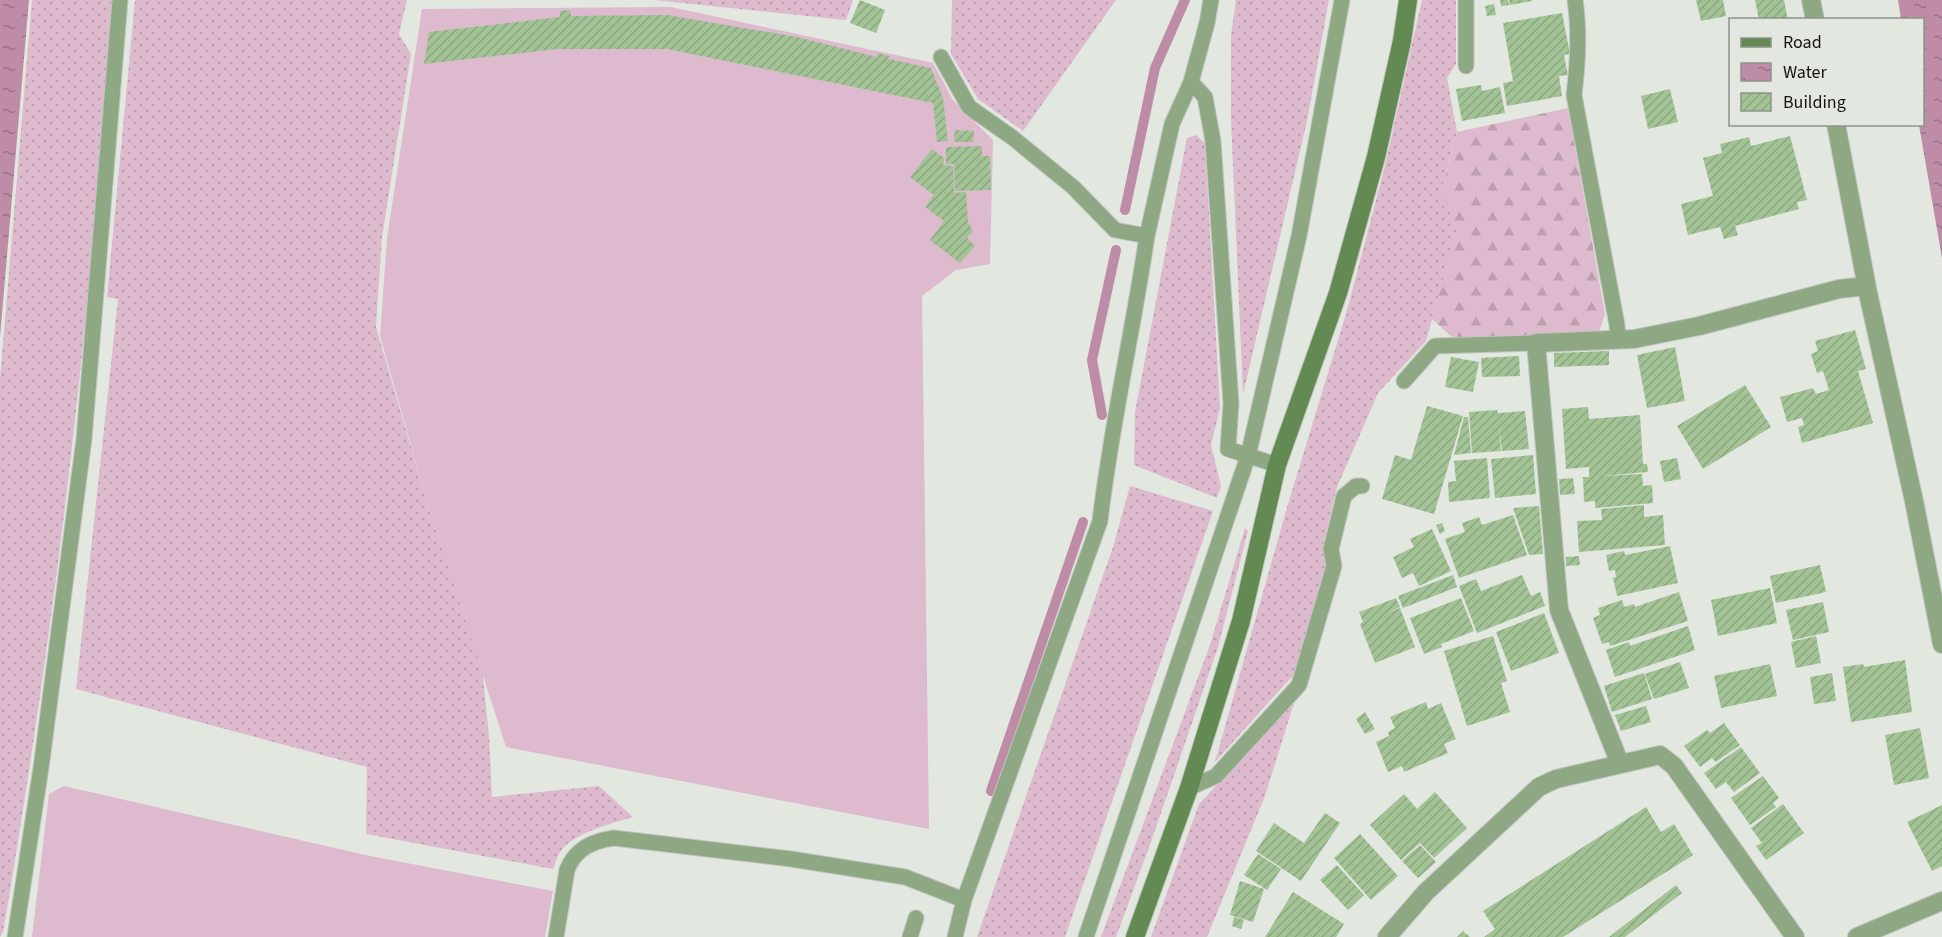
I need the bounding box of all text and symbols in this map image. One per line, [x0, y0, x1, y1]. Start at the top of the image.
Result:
legend [1729, 18, 1924, 126]
text: Road [1783, 30, 1822, 55]
text: Water [1783, 60, 1827, 85]
text: Building [1783, 90, 1846, 115]

